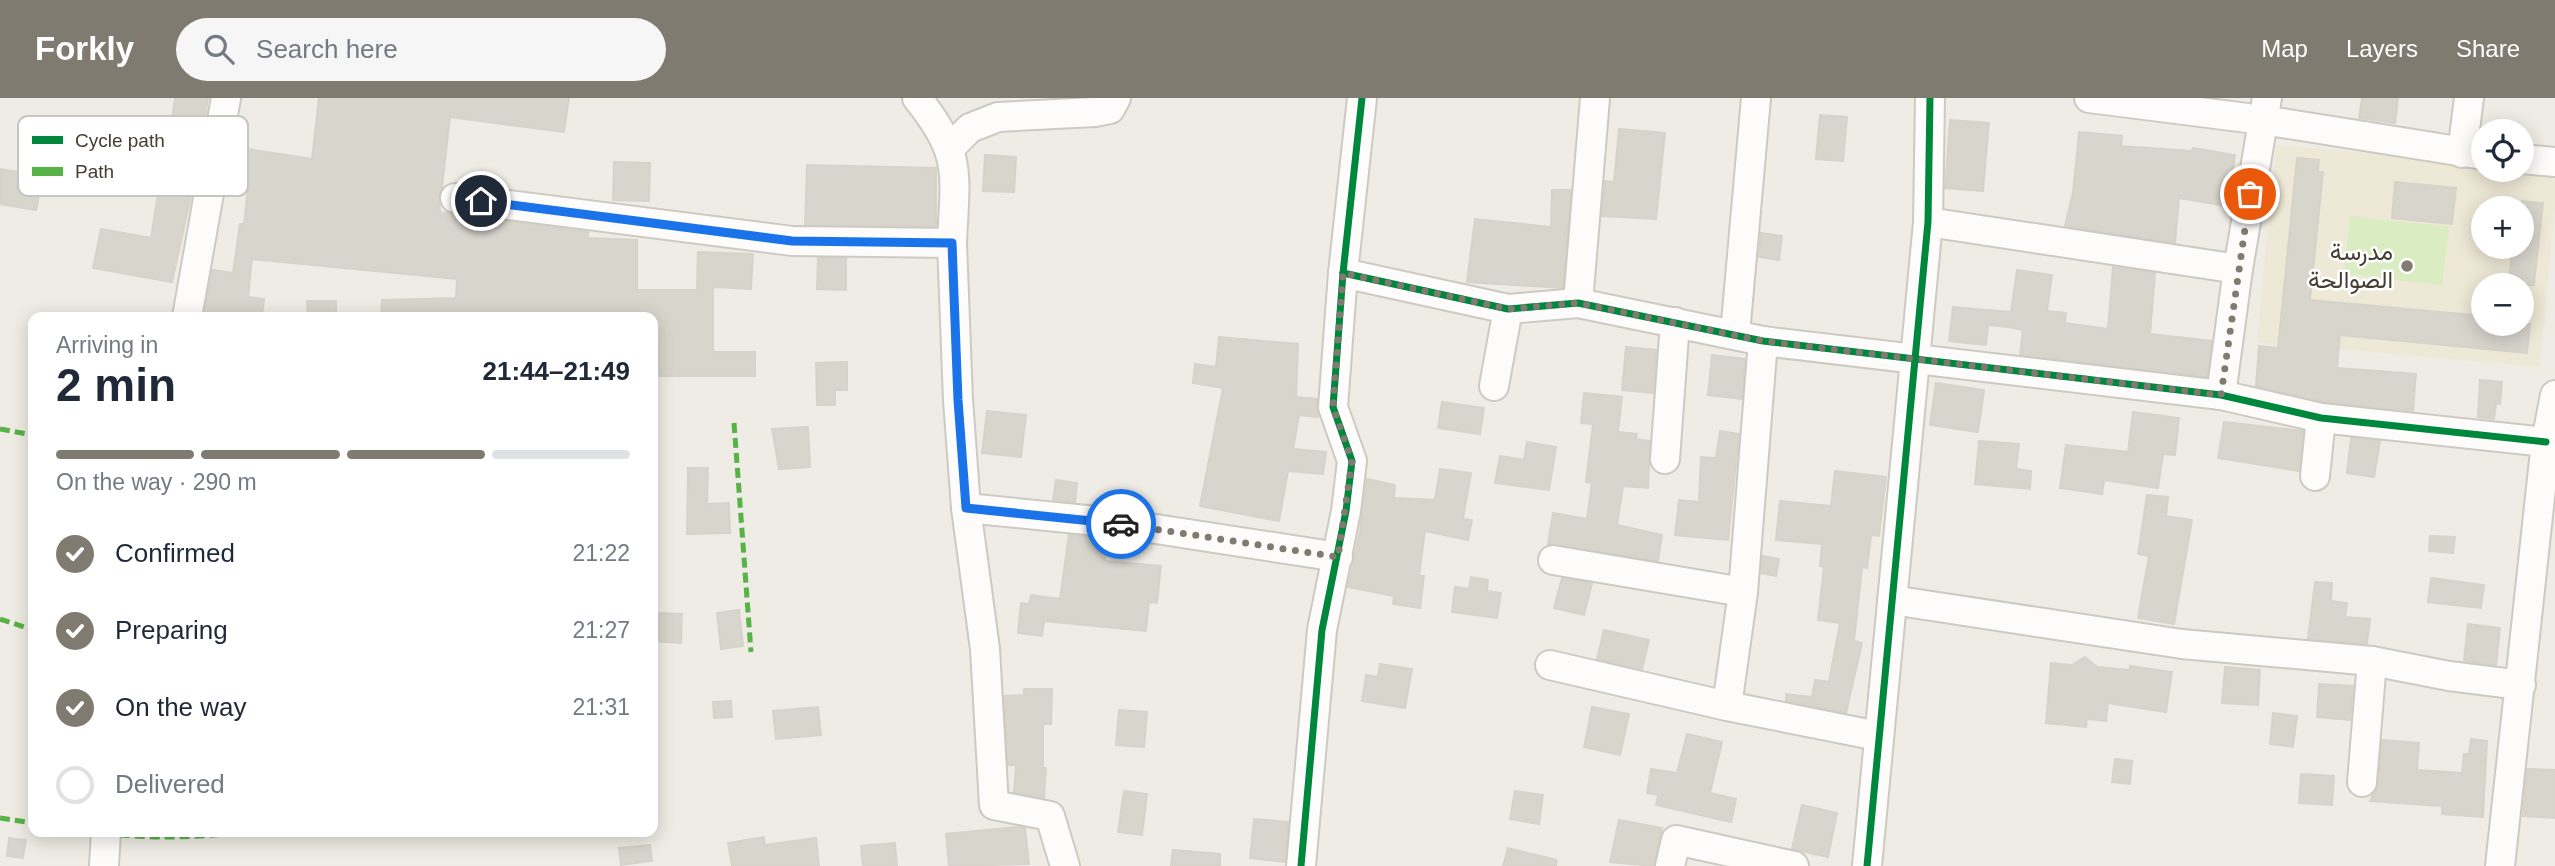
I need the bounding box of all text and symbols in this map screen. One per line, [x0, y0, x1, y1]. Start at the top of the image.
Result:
search box [176, 18, 666, 81]
text: Forkly [35, 30, 134, 67]
icon: search [200, 30, 238, 68]
text: Search here [256, 34, 398, 64]
text: Map [2261, 35, 2308, 62]
text: Layers [2346, 35, 2418, 62]
text: Share [2456, 35, 2520, 62]
legend [18, 116, 248, 196]
map controls [2471, 119, 2534, 336]
button: locate [2471, 119, 2534, 182]
text: Cycle path [75, 130, 165, 151]
text: Path [75, 161, 114, 182]
pin [2220, 164, 2280, 224]
pin [451, 171, 511, 231]
icon: bag [2231, 175, 2269, 213]
icon: home [462, 182, 500, 220]
button: + [2471, 196, 2534, 259]
place label: مدرسة الصوالحة [2308, 238, 2393, 295]
marker: مدرسة الصوالحة [2399, 258, 2415, 274]
button: − [2471, 273, 2534, 336]
text: Arriving in [56, 332, 158, 358]
text: 21:44–21:49 [483, 356, 630, 386]
text: 2 min [56, 359, 176, 411]
text: On the way · 290 m [56, 469, 257, 495]
courier [1086, 489, 1156, 559]
icon: car [1102, 505, 1140, 543]
icon: check [56, 535, 94, 573]
text: Confirmed [115, 538, 235, 568]
text: 21:22 [572, 540, 630, 566]
icon: check [56, 612, 94, 650]
text: Preparing [115, 615, 228, 645]
text: 21:27 [572, 617, 630, 643]
icon: check [56, 689, 94, 727]
text: On the way [115, 692, 247, 722]
text: 21:31 [572, 694, 630, 720]
text: Delivered [115, 769, 225, 799]

